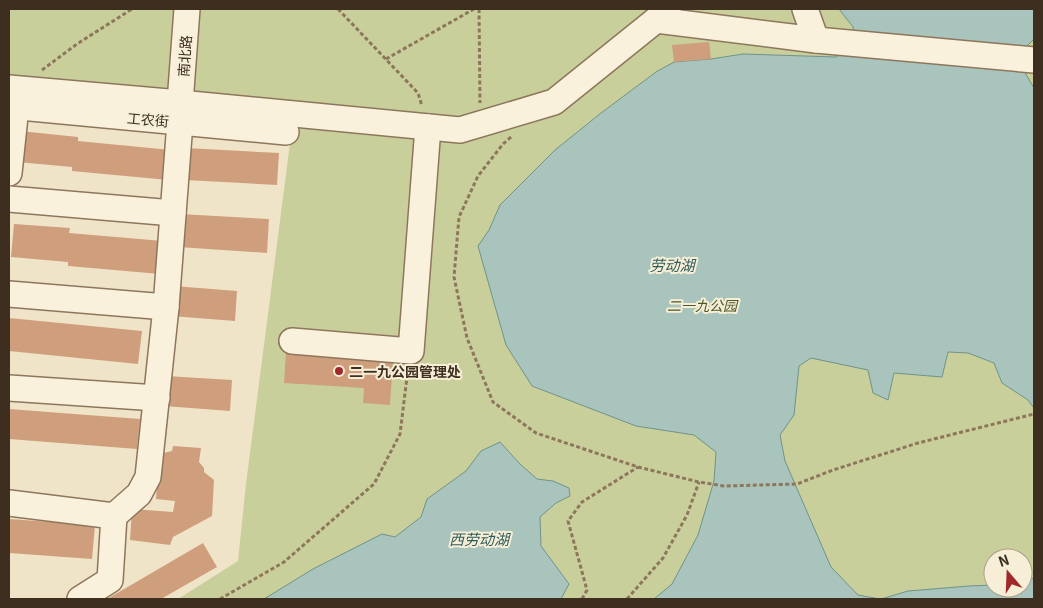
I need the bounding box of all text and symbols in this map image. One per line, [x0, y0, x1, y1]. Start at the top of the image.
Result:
street label: 南北路 [173, 34, 195, 78]
street label: 工农街 [126, 107, 170, 131]
water label: 劳动湖 [649, 254, 696, 275]
park label: 二一九公园 [667, 295, 739, 315]
place label: 二一九公园管理处 [349, 361, 461, 381]
marker: 二一九公园管理处 [333, 365, 345, 377]
water label: 西劳动湖 [449, 528, 511, 549]
north arrow [983, 548, 1033, 598]
text: N [995, 549, 1012, 571]

